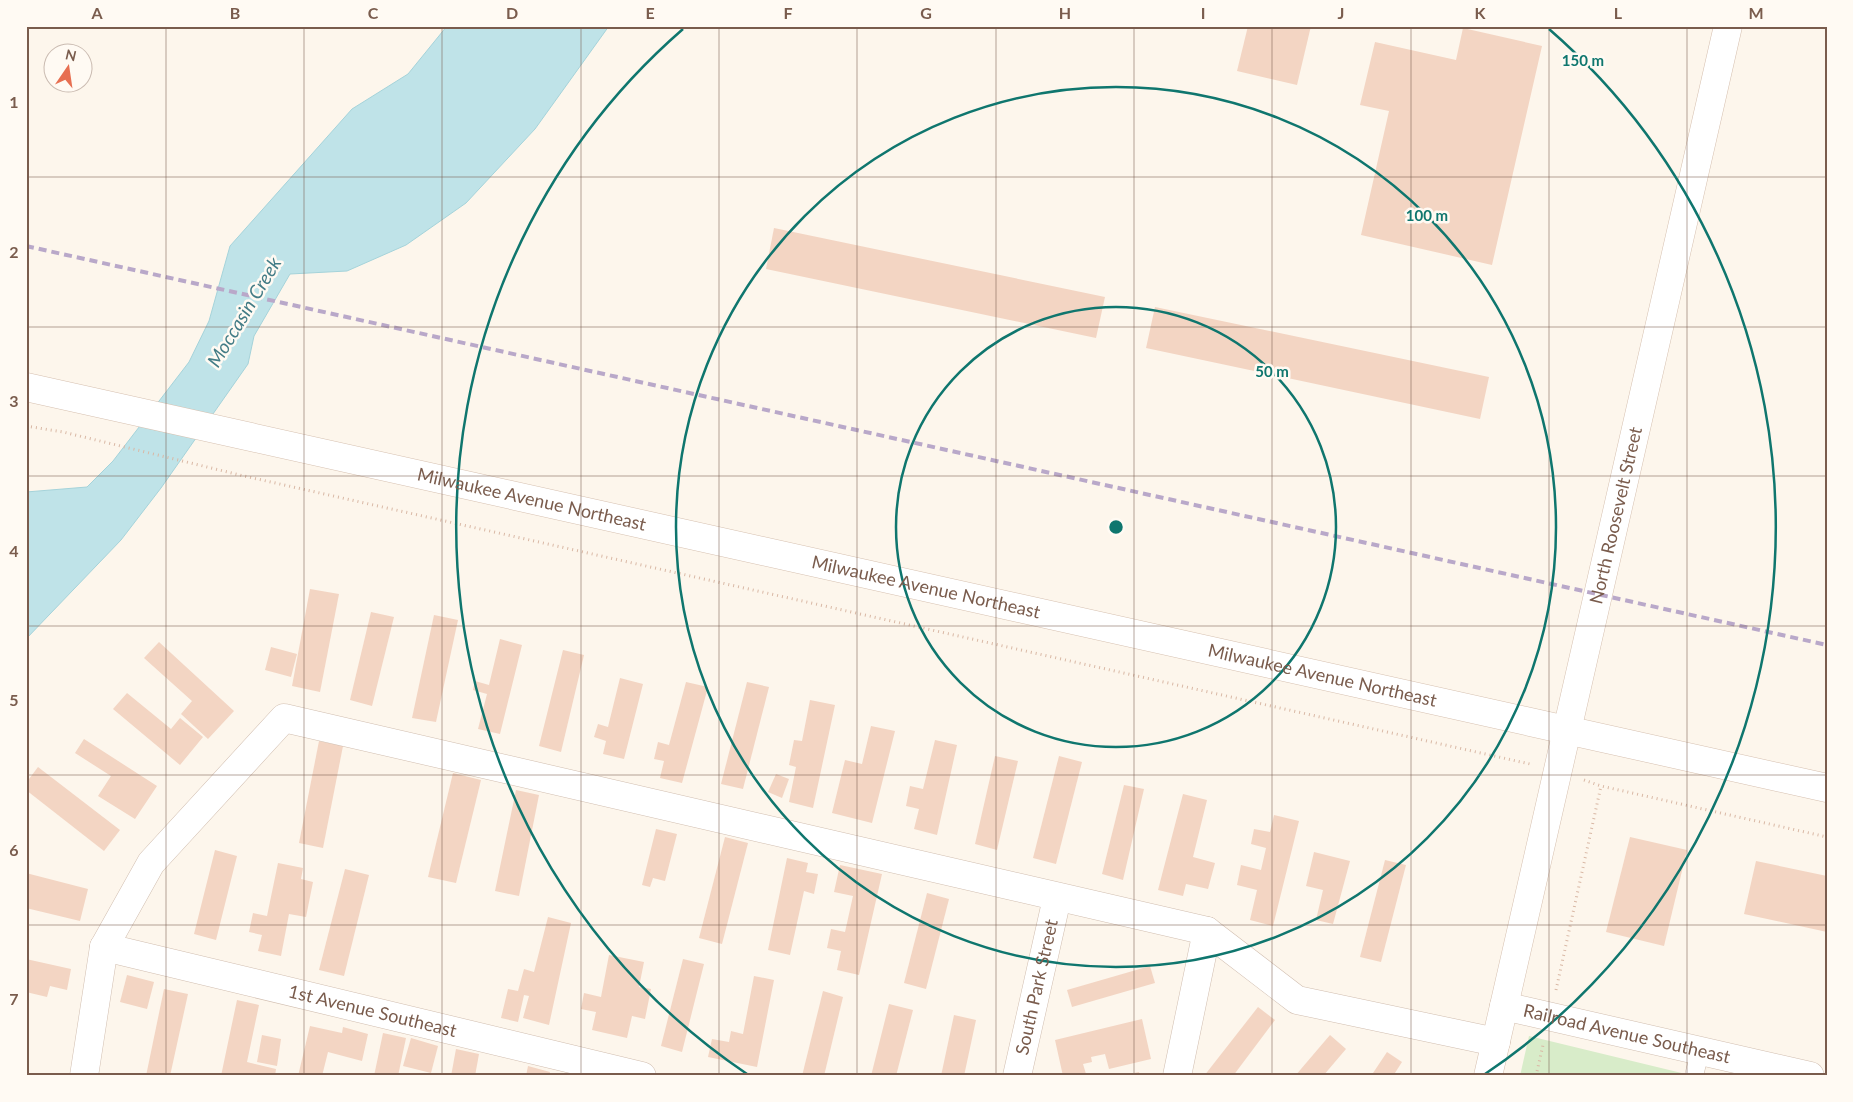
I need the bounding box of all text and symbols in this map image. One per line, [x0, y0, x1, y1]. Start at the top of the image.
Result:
text: A [90, 3, 103, 22]
text: B [230, 3, 240, 22]
text: C [368, 3, 379, 22]
text: D [506, 3, 518, 22]
text: E [645, 3, 655, 22]
text: F [783, 3, 793, 22]
text: G [920, 3, 932, 22]
text: H [1059, 3, 1071, 22]
text: I [1201, 3, 1205, 22]
text: J [1338, 3, 1344, 22]
text: K [1475, 3, 1487, 22]
text: L [1614, 3, 1623, 22]
text: M [1748, 3, 1764, 22]
north arrow [42, 42, 92, 92]
text: N [64, 45, 78, 64]
text: 150 m [1562, 51, 1604, 69]
text: 1 [9, 92, 19, 111]
text: 100 m [1406, 206, 1448, 224]
text: 2 [9, 242, 19, 261]
water label: Moccasin Creek [202, 252, 286, 371]
text: 50 m [1255, 362, 1289, 380]
text: 3 [9, 391, 19, 410]
street label: North Roosevelt Street [1584, 424, 1646, 606]
street label: Milwaukee Avenue Northeast [415, 462, 649, 535]
centre of rings [1107, 518, 1125, 536]
text: 4 [9, 541, 19, 560]
street label: Milwaukee Avenue Northeast [810, 550, 1043, 623]
street label: Milwaukee Avenue Northeast [1206, 639, 1439, 711]
text: 5 [9, 690, 19, 709]
text: 6 [9, 840, 19, 859]
street label: South Park Street [1010, 917, 1062, 1057]
street label: 1st Avenue Southeast [286, 980, 459, 1041]
text: 7 [9, 989, 19, 1008]
street label: Railroad Avenue Southeast [1521, 999, 1733, 1068]

